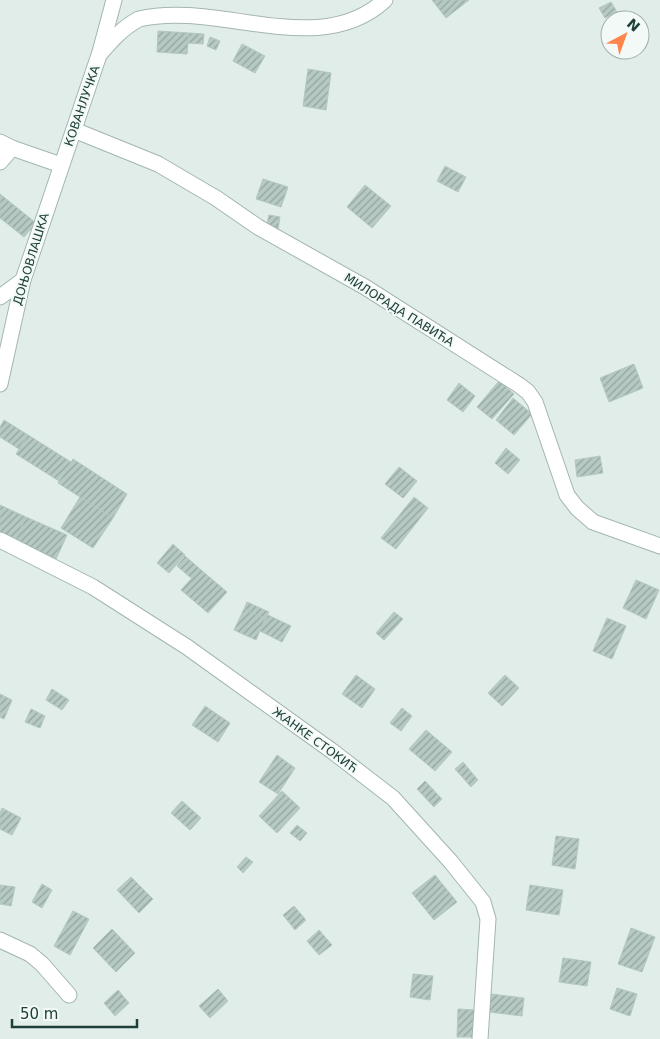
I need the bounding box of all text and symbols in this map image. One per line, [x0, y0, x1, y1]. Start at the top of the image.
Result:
north arrow [600, 10, 650, 60]
text: N [624, 15, 643, 35]
street label: КОВАНЛУЧКА [62, 63, 103, 148]
street label: ДОЊОВЛАШКА [10, 210, 52, 307]
street label: МИЛОРАДА ПАВИЋА [342, 270, 457, 350]
street label: ЖАНКЕ СТОКИЋ [270, 704, 360, 776]
scale bar [12, 996, 138, 1028]
text: 50 m [20, 1005, 58, 1023]

